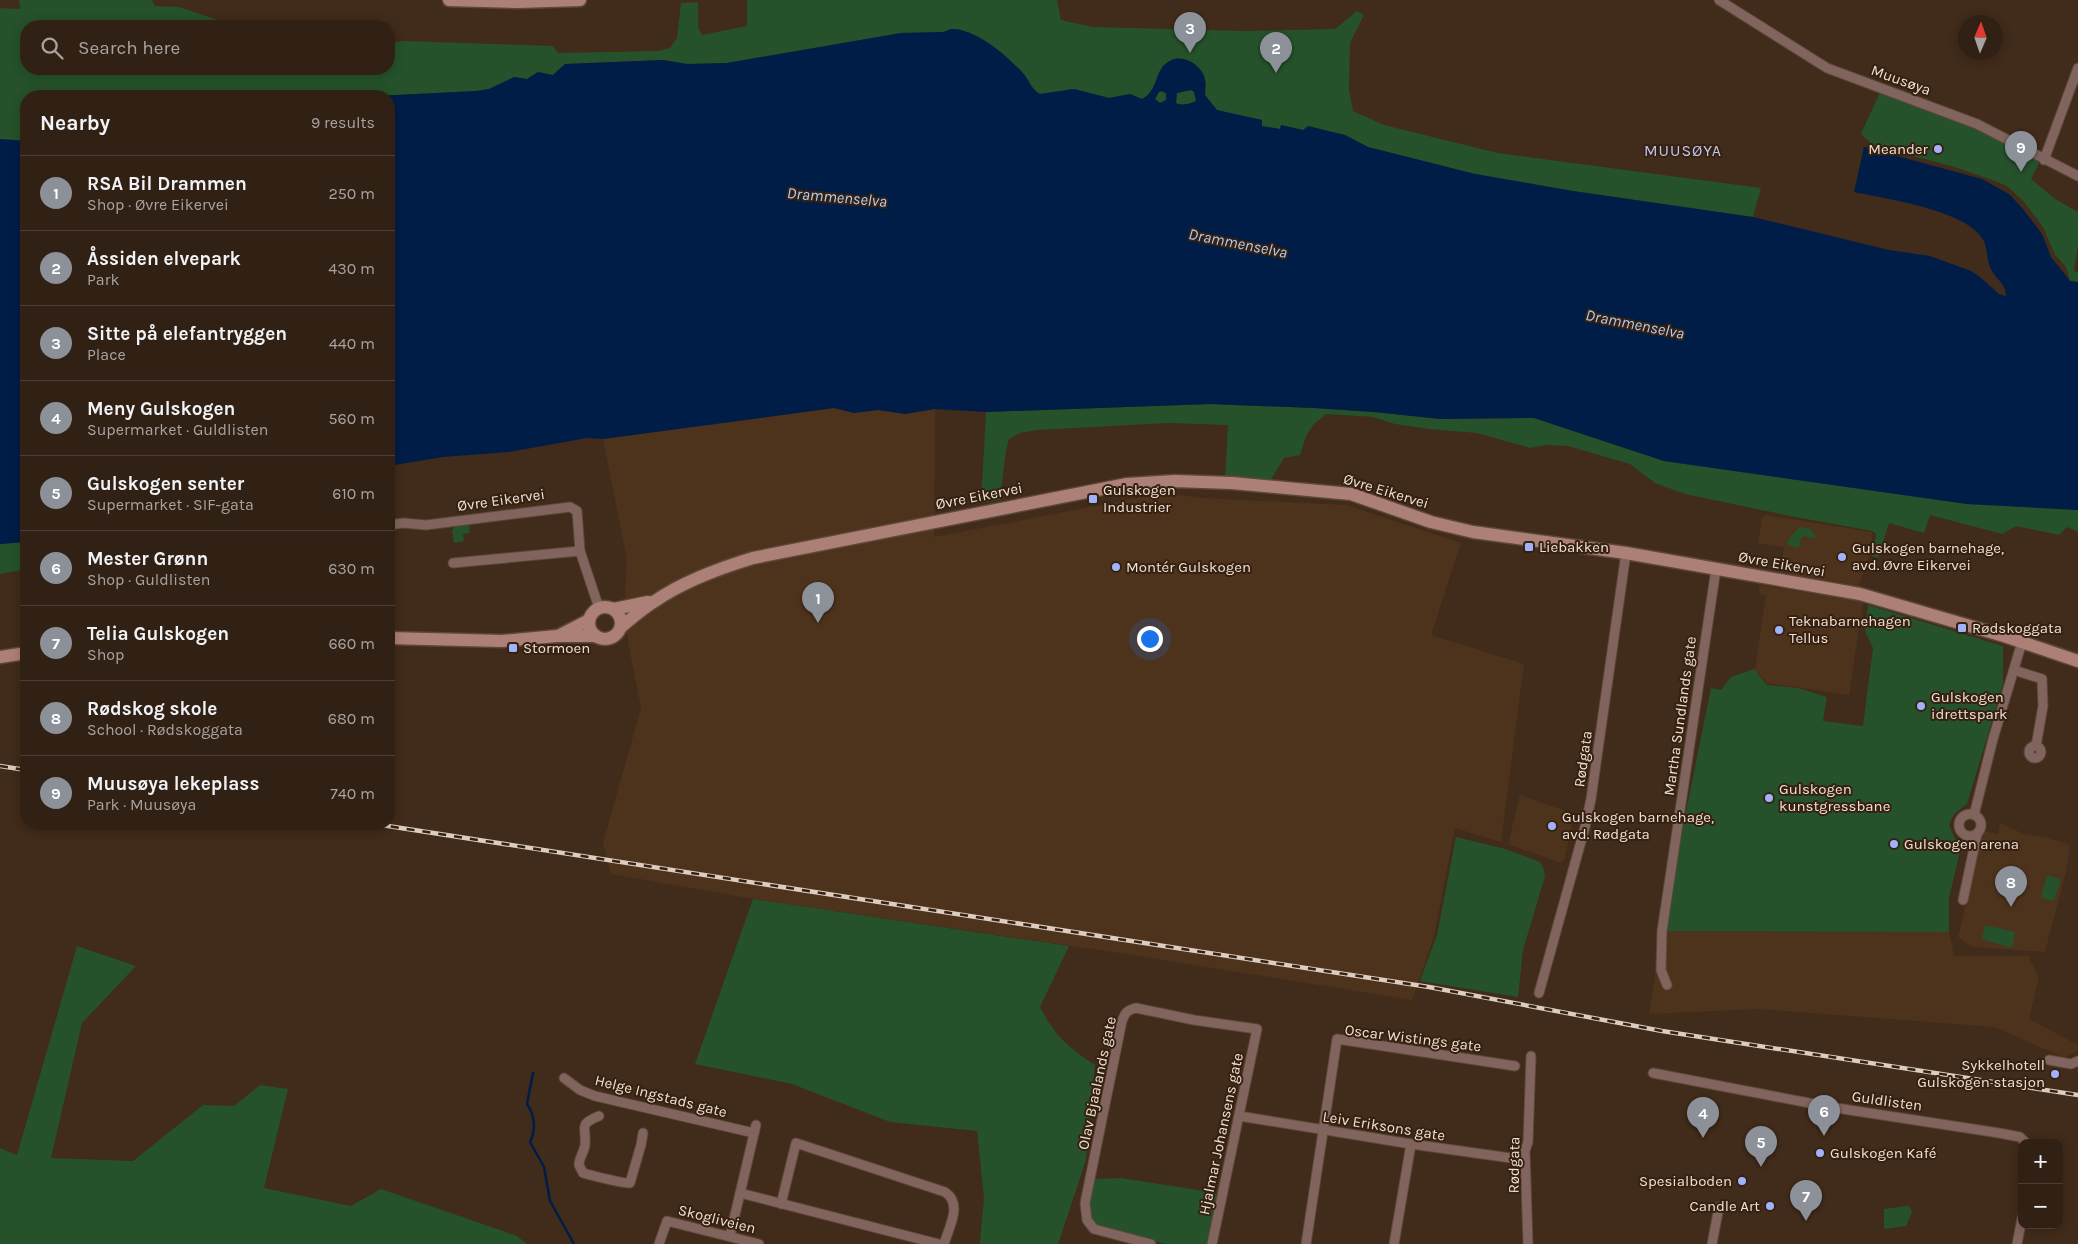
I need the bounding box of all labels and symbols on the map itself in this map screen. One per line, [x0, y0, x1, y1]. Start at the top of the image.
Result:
pin: 3 [1174, 12, 1206, 53]
north arrow [1958, 15, 2003, 60]
pin: 2 [1260, 32, 1292, 73]
street label: Muusøya [1869, 61, 1933, 99]
pin: 9 [2005, 131, 2037, 172]
place label: Meander [1868, 140, 1929, 158]
district label: MUUSØYA [1644, 141, 1722, 160]
marker: Meander [1932, 143, 1944, 155]
water label: Drammenselva [786, 183, 888, 211]
water label: Drammenselva [1187, 224, 1289, 262]
water label: Drammenselva [1584, 305, 1686, 343]
street label: Øvre Eikervei [1341, 470, 1431, 512]
street label: Øvre Eikervei [934, 479, 1024, 513]
place label: Gulskogen Industrier [1103, 481, 1176, 516]
street label: Øvre Eikervei [456, 485, 546, 515]
marker: Gulskogen Industrier [1087, 493, 1099, 505]
place label: Liebakken [1539, 538, 1609, 556]
place label: Gulskogen barnehage, avd. Øvre Eikervei [1852, 539, 2004, 574]
marker: Liebakken [1523, 541, 1535, 553]
street label: Øvre Eikervei [1737, 547, 1827, 581]
marker: Gulskogen barnehage, avd. Øvre Eikervei [1836, 551, 1848, 563]
place label: Montér Gulskogen [1126, 558, 1251, 576]
marker: Montér Gulskogen [1110, 561, 1122, 573]
pin: 1 [802, 582, 834, 623]
place label: Teknabarnehagen Tellus [1789, 612, 1911, 647]
place label: Rødskoggata [1972, 619, 2062, 637]
marker: Rødskoggata [1956, 622, 1968, 634]
marker: Teknabarnehagen Tellus [1773, 624, 1785, 636]
your location [1137, 626, 1163, 652]
street label: Martha Sundlands gate [1660, 635, 1700, 797]
place label: Stormoen [523, 639, 590, 657]
marker: Stormoen [507, 642, 519, 654]
place label: Gulskogen idrettspark [1931, 688, 2008, 723]
marker: Gulskogen idrettspark [1915, 700, 1927, 712]
street label: Rødgata [1570, 730, 1596, 788]
place label: Gulskogen kunstgressbane [1779, 780, 1890, 815]
marker: Gulskogen kunstgressbane [1763, 792, 1775, 804]
place label: Gulskogen barnehage, avd. Rødgata [1562, 808, 1714, 843]
marker: Gulskogen barnehage, avd. Rødgata [1546, 820, 1558, 832]
place label: Gulskogen arena [1904, 835, 2019, 853]
marker: Gulskogen arena [1888, 838, 1900, 850]
pin: 8 [1995, 866, 2027, 907]
street label: Olav Bjaalands gate [1074, 1015, 1120, 1151]
street label: Oscar Wistings gate [1344, 1021, 1482, 1055]
street label: Hjalmar Johansens gate [1195, 1051, 1247, 1217]
place label: Sykkelhotell Gulskogen stasjon [1917, 1056, 2045, 1091]
marker: Sykkelhotell Gulskogen stasjon [2049, 1068, 2061, 1080]
street label: Helge Ingstads gate [593, 1071, 729, 1121]
street label: Guldlisten [1851, 1087, 1923, 1115]
pin: 6 [1808, 1095, 1840, 1136]
pin: 4 [1687, 1097, 1719, 1138]
street label: Leiv Eriksons gate [1321, 1107, 1447, 1145]
pin: 5 [1745, 1126, 1777, 1167]
street label: Rødgata [1505, 1136, 1523, 1194]
place label: Gulskogen Kafé [1830, 1144, 1936, 1162]
marker: Gulskogen Kafé [1814, 1147, 1826, 1159]
place label: Spesialboden [1639, 1172, 1732, 1190]
marker: Spesialboden [1736, 1175, 1748, 1187]
pin: 7 [1790, 1180, 1822, 1221]
place label: Candle Art [1689, 1197, 1760, 1215]
marker: Candle Art [1764, 1200, 1776, 1212]
street label: Skogliveien [676, 1201, 758, 1237]

